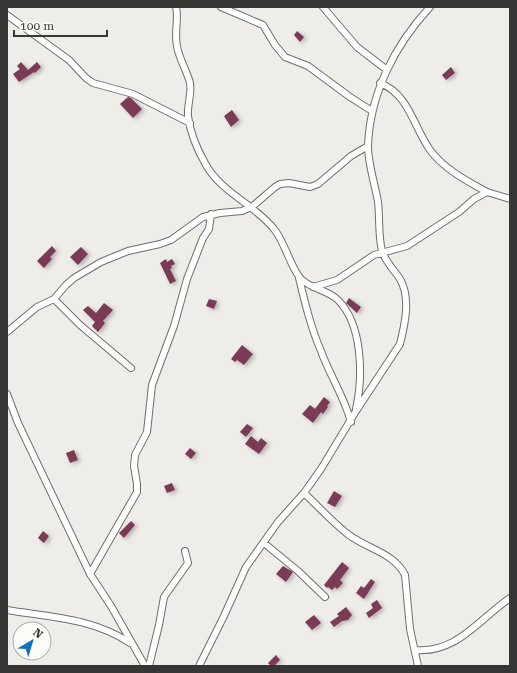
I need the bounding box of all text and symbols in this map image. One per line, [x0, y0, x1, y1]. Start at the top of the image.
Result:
scale bar [14, 12, 107, 38]
text: 100 m [20, 19, 54, 33]
north arrow [12, 621, 52, 661]
text: N [31, 626, 46, 642]

